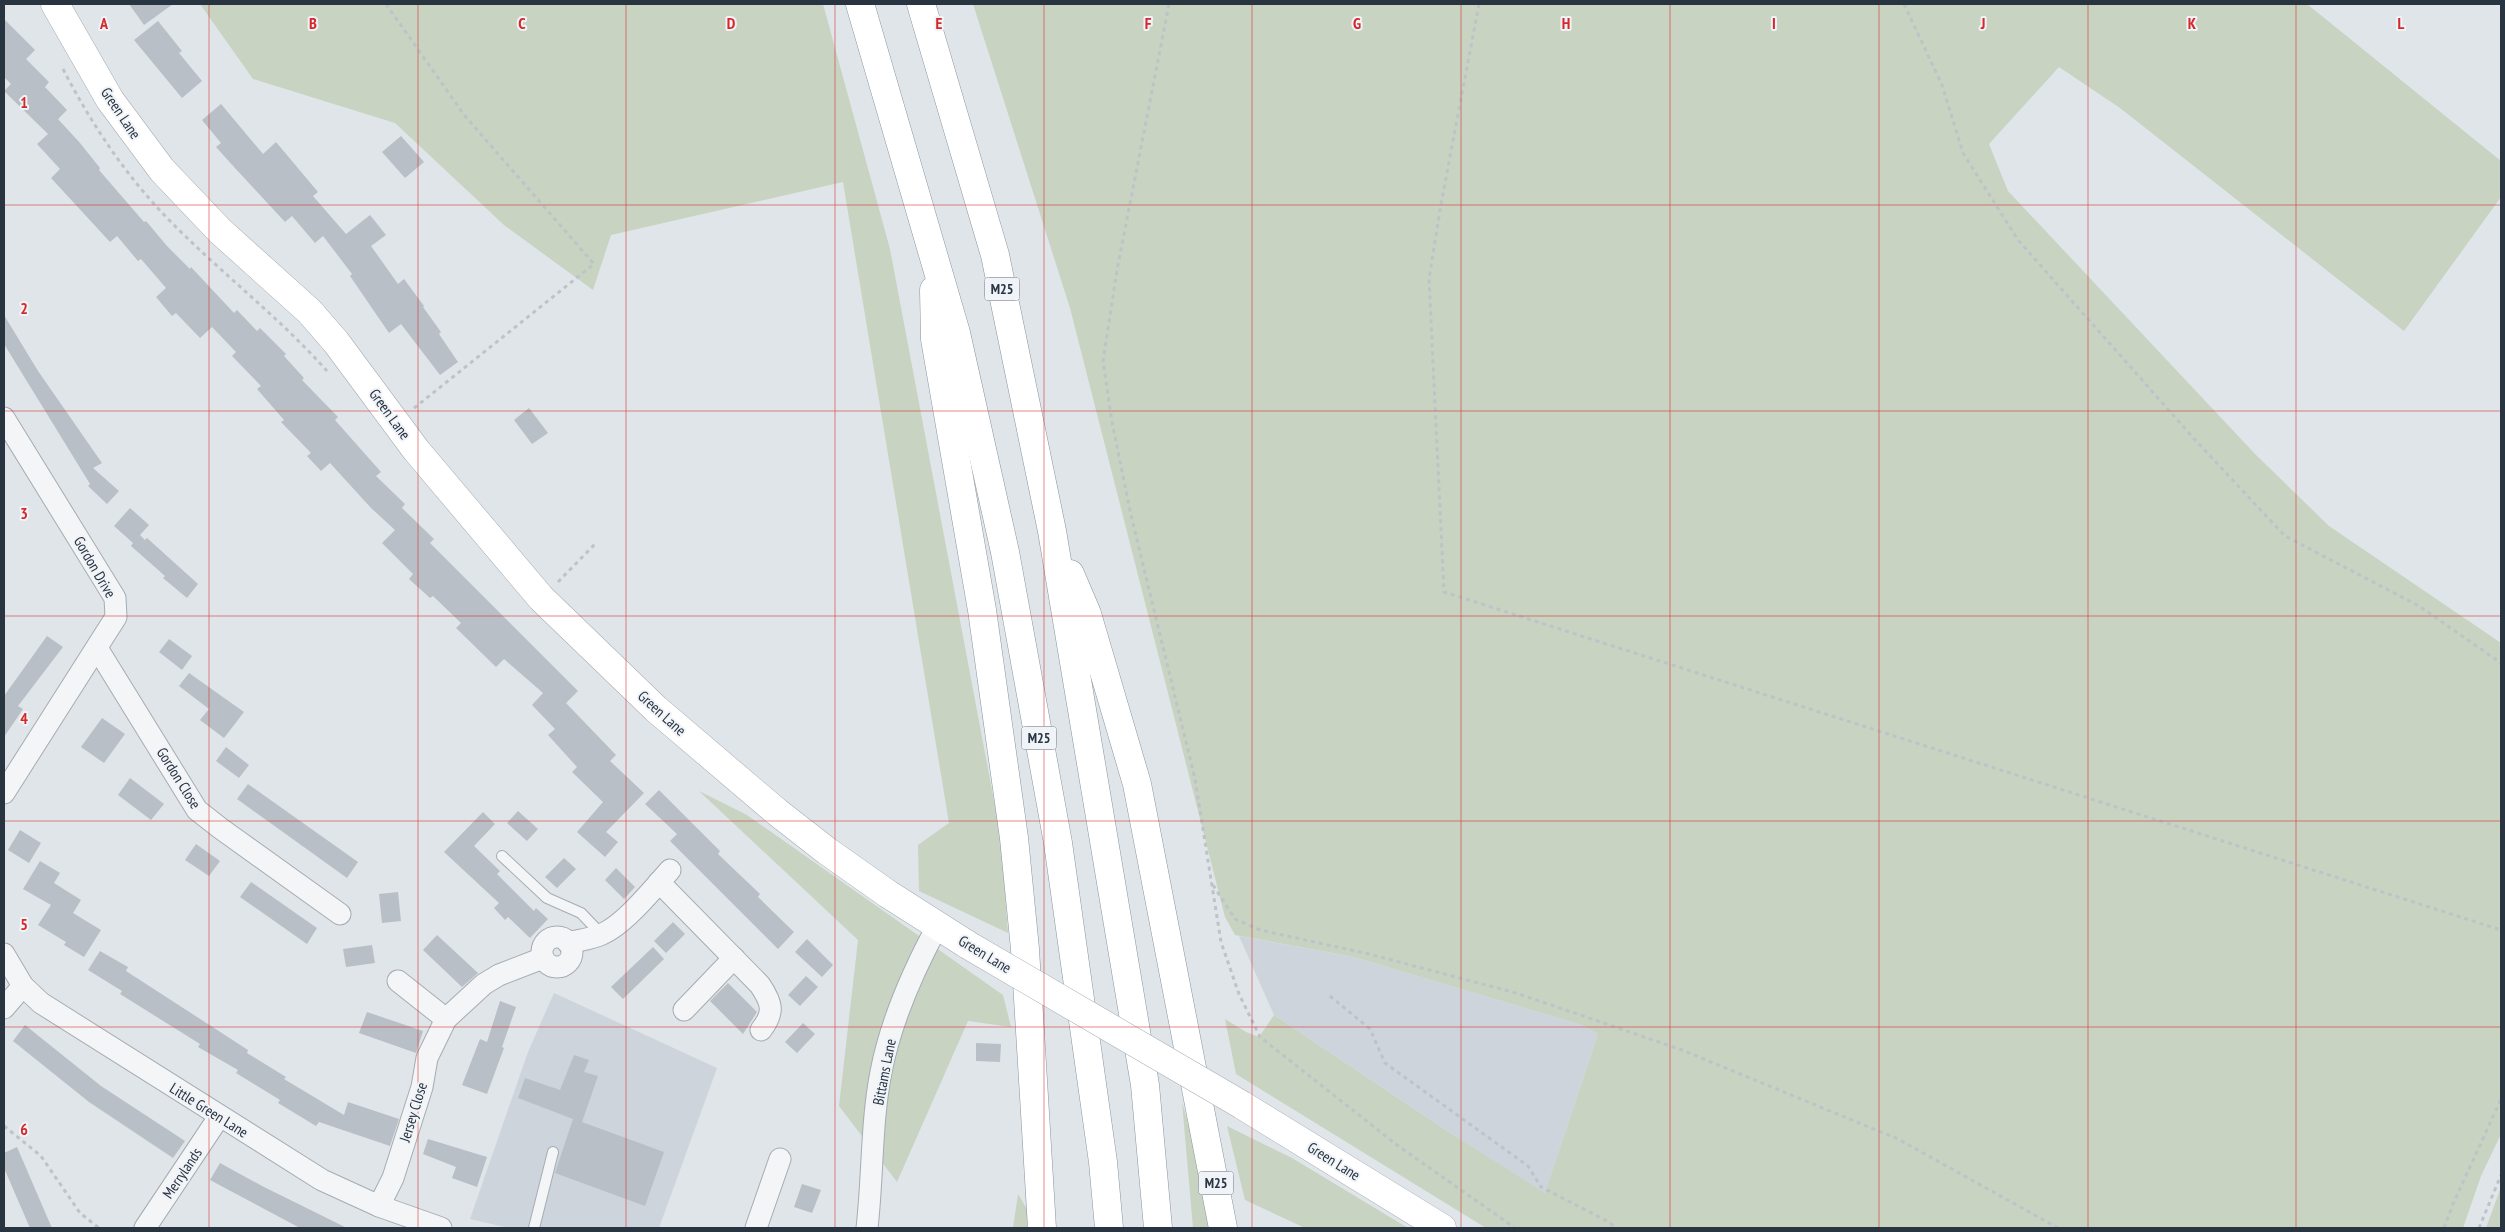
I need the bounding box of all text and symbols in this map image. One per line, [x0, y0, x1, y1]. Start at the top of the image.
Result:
text: A [99, 13, 109, 33]
text: B [309, 13, 317, 33]
text: C [518, 13, 526, 33]
text: D [727, 13, 736, 33]
text: E [936, 13, 943, 33]
text: F [1145, 13, 1152, 33]
text: G [1353, 13, 1361, 33]
text: H [1562, 13, 1570, 33]
text: I [1772, 13, 1776, 33]
text: J [1980, 13, 1985, 33]
text: K [2188, 13, 2197, 33]
text: L [2398, 13, 2405, 33]
street label: Green Lane [97, 84, 145, 142]
text: 1 [20, 92, 28, 112]
road number: M25 [984, 278, 1020, 300]
text: 2 [20, 298, 28, 318]
street label: Green Lane [365, 385, 415, 443]
text: 3 [20, 503, 28, 523]
street label: Gordon Drive [70, 533, 120, 601]
street label: Green Lane [634, 686, 690, 740]
text: 4 [20, 708, 28, 728]
road number: M25 [1022, 726, 1056, 750]
street label: Gordon Close [153, 744, 205, 812]
text: 5 [20, 914, 28, 934]
street label: Green Lane [955, 931, 1015, 977]
street label: Bittams Lane [868, 1037, 900, 1107]
street label: Little Green Lane [166, 1078, 252, 1142]
street label: Jersey Close [395, 1080, 431, 1145]
text: 6 [20, 1119, 28, 1139]
street label: Green Lane [1304, 1137, 1364, 1185]
street label: Merrylands [158, 1144, 206, 1202]
road number: M25 [1198, 1172, 1234, 1194]

